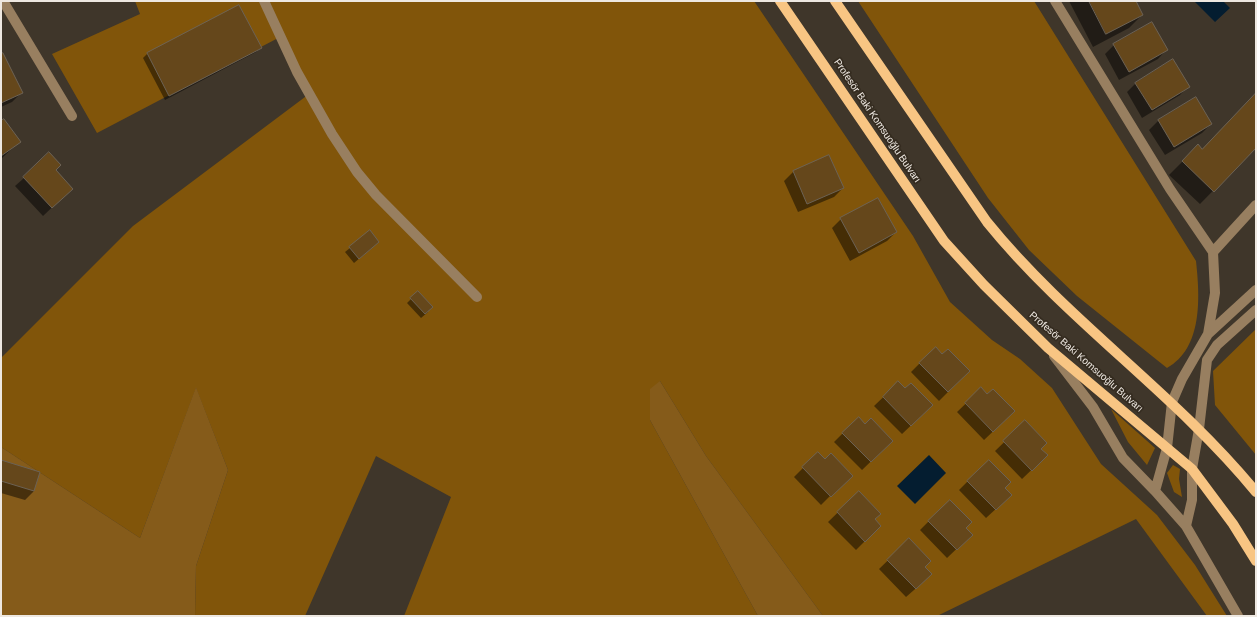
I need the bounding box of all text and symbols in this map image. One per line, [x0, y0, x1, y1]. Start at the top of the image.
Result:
street label: Profesör Baki Komsuoğlu Bulvarı [831, 57, 923, 185]
street label: Profesör Baki Komsuoğlu Bulvarı [1027, 309, 1145, 415]

